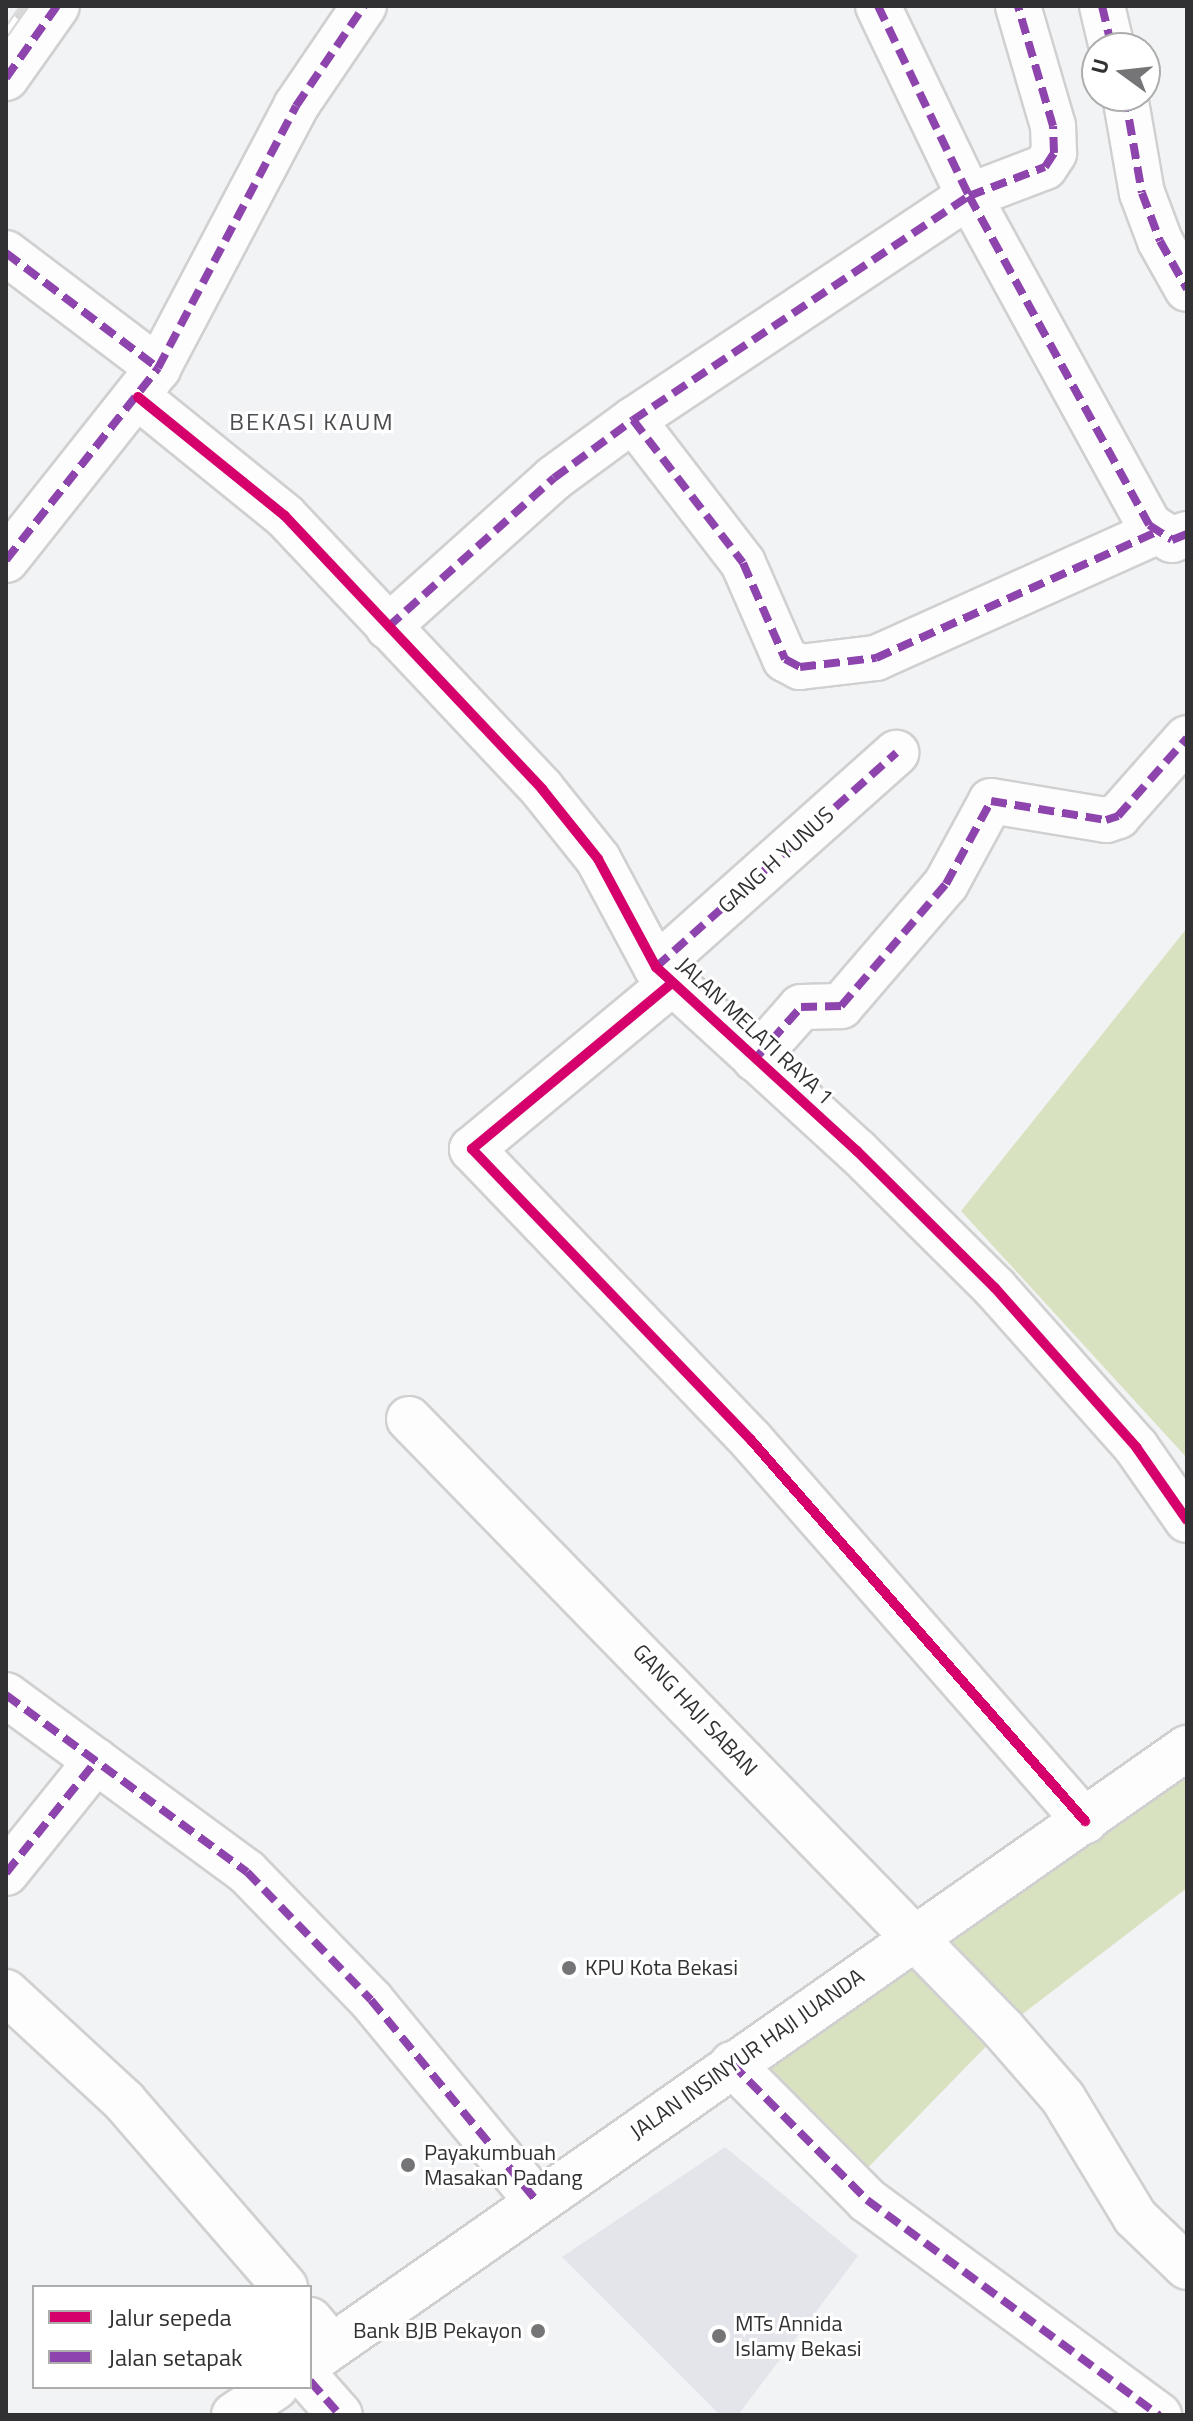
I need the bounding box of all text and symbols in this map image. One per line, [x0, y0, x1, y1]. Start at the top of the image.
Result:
north arrow [1081, 32, 1161, 112]
text: U [1081, 55, 1118, 78]
district label: BEKASI KAUM [229, 408, 395, 436]
street label: GANG H YUNUS [713, 801, 839, 919]
street label: JALAN MELATI RAYA 1 [671, 952, 839, 1110]
street label: GANG HAJI SABAN [627, 1639, 763, 1781]
place label: KPU Kota Bekasi [585, 1955, 738, 1981]
marker: KPU Kota Bekasi [560, 1959, 578, 1977]
street label: JALAN INSINYUR HAJI JUANDA [625, 1963, 869, 2145]
place label: Payakumbuah Masakan Padang [424, 2139, 583, 2190]
marker: Payakumbuah Masakan Padang [399, 2156, 417, 2174]
legend [32, 2285, 312, 2389]
text: Jalur sepeda [108, 2299, 232, 2335]
place label: MTs Annida Islamy Bekasi [735, 2310, 862, 2362]
place label: Bank BJB Pekayon [353, 2318, 522, 2344]
marker: Bank BJB Pekayon [529, 2322, 547, 2340]
marker: MTs Annida Islamy Bekasi [710, 2327, 728, 2345]
text: Jalan setapak [108, 2339, 243, 2375]

